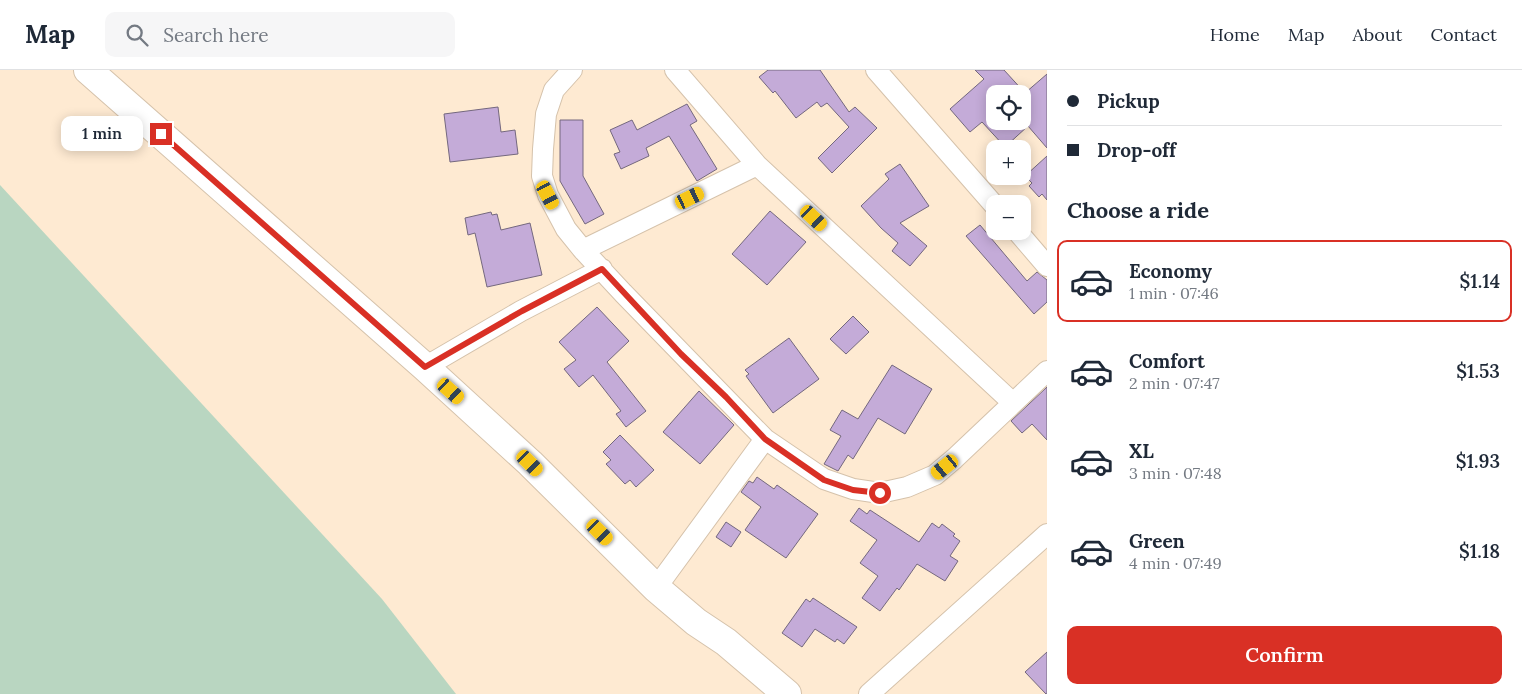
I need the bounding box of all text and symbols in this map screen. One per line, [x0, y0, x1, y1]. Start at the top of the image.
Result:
search box [105, 12, 455, 57]
text: Map [25, 19, 75, 50]
icon: search [123, 21, 151, 49]
text: Search here [163, 23, 269, 47]
text: Home [1210, 23, 1260, 46]
text: Map [1288, 23, 1324, 46]
text: About [1352, 23, 1402, 46]
text: Contact [1430, 23, 1497, 46]
map controls [986, 85, 1031, 240]
button: locate [986, 85, 1031, 130]
text: Pickup [1097, 89, 1160, 113]
callout: 1 min [61, 116, 144, 152]
text: 1 min [82, 123, 122, 143]
route end [150, 123, 172, 145]
text: Drop-off [1097, 138, 1176, 162]
button: + [986, 140, 1031, 185]
car [534, 178, 561, 212]
car [673, 185, 706, 211]
button: − [986, 195, 1031, 240]
text: Choose a ride [1067, 196, 1209, 224]
car [797, 202, 830, 234]
icon: car [1069, 259, 1114, 304]
text: Economy [1129, 259, 1212, 283]
text: $1.14 [1459, 269, 1500, 293]
text: 1 min · 07:46 [1129, 283, 1219, 303]
icon: car [1069, 349, 1114, 394]
text: Comfort [1129, 349, 1205, 373]
text: $1.53 [1456, 359, 1500, 383]
text: 2 min · 07:47 [1129, 373, 1220, 393]
car [434, 375, 467, 407]
icon: car [1069, 439, 1114, 484]
text: XL [1129, 439, 1154, 463]
car [514, 447, 545, 479]
text: $1.93 [1456, 449, 1500, 473]
car [928, 452, 961, 482]
text: 3 min · 07:48 [1129, 463, 1222, 483]
route start [869, 482, 891, 504]
car [584, 516, 615, 548]
icon: car [1069, 529, 1114, 574]
text: Green [1129, 529, 1185, 553]
text: $1.18 [1459, 539, 1500, 563]
text: 4 min · 07:49 [1129, 553, 1222, 573]
button: Confirm [1067, 626, 1502, 684]

